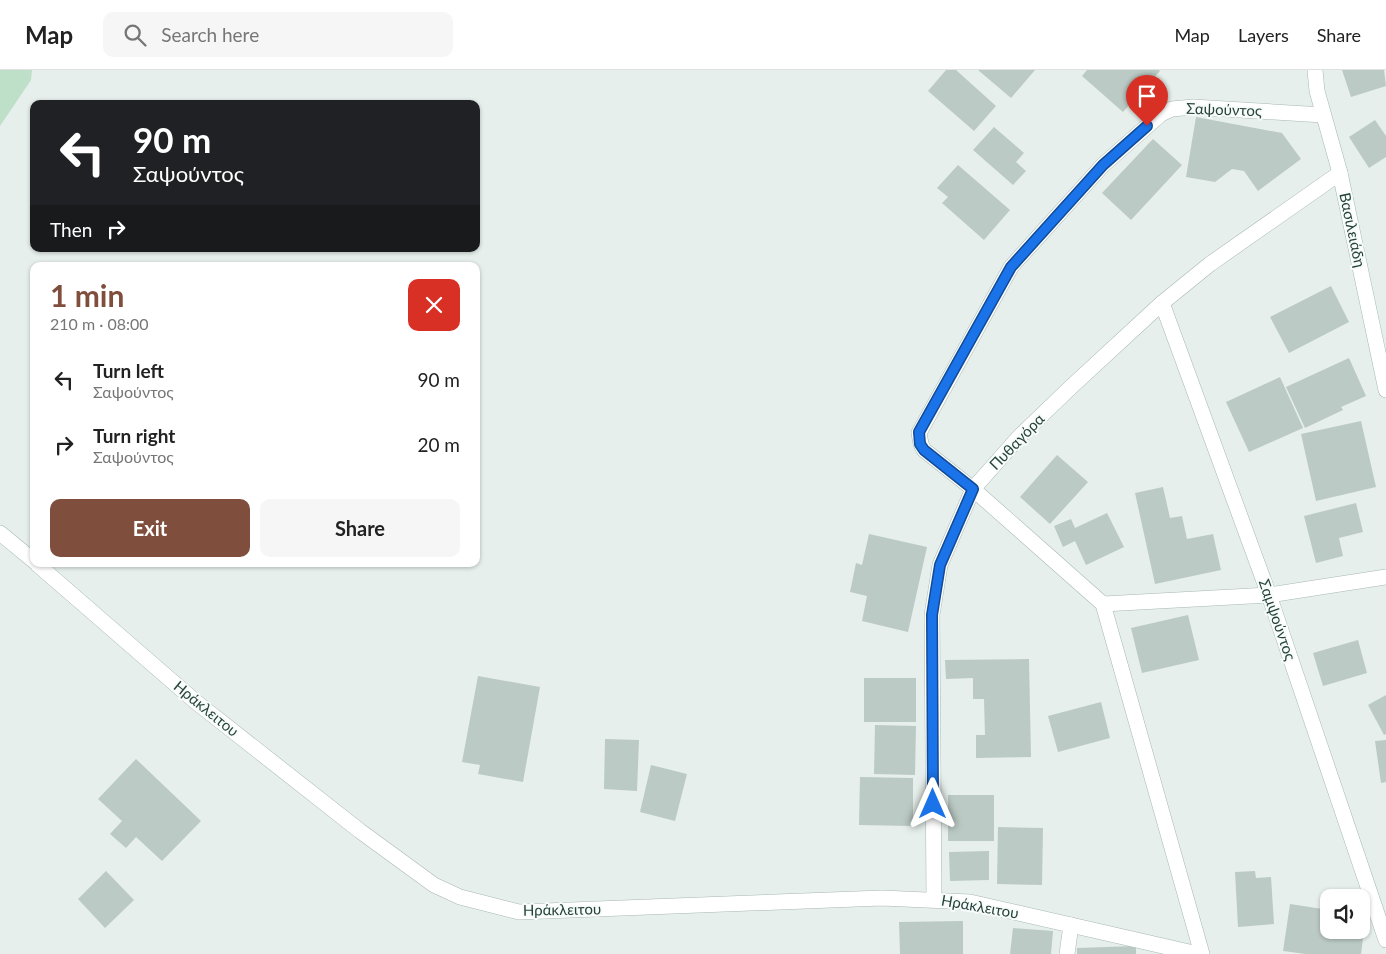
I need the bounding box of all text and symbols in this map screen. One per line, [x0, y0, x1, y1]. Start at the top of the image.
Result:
search box [103, 12, 453, 57]
text: Map [25, 20, 73, 49]
icon: search [121, 21, 149, 49]
text: Search here [161, 23, 259, 46]
text: Map [1174, 24, 1210, 46]
text: Layers [1238, 24, 1289, 46]
text: Share [1317, 24, 1361, 46]
pin [1126, 75, 1168, 126]
icon: arrive [1133, 82, 1161, 110]
street label: Σαψούντος [1186, 99, 1262, 119]
text: 90 m [133, 118, 211, 160]
icon: left [50, 120, 115, 185]
text: Σαψούντος [133, 160, 244, 187]
street label: Βασιλειάδη [1336, 191, 1370, 269]
icon: right [102, 215, 130, 243]
text: Then [50, 218, 92, 241]
text: 1 min [50, 277, 124, 313]
button: close [408, 279, 460, 331]
text: 210 m · 08:00 [50, 314, 149, 333]
text: Turn left [93, 359, 164, 382]
icon: left [50, 366, 78, 394]
text: 90 m [417, 368, 460, 391]
text: Σαψούντος [93, 382, 174, 401]
street label: Πυθαγόρα [985, 409, 1048, 473]
text: Turn right [93, 424, 175, 447]
icon: right [50, 431, 78, 459]
text: 20 m [417, 433, 460, 456]
text: Σαψούντος [93, 447, 174, 466]
button: Exit [50, 499, 250, 557]
button: Share [260, 499, 460, 557]
street label: Σαμψούντος [1256, 577, 1300, 663]
street label: Ηράκλειτου [171, 677, 243, 740]
position arrow [906, 777, 958, 829]
map controls [1320, 889, 1370, 939]
button: sound [1320, 889, 1370, 939]
street label: Ηράκλειτου [940, 890, 1020, 922]
street label: Ηράκλειτου [523, 899, 601, 919]

